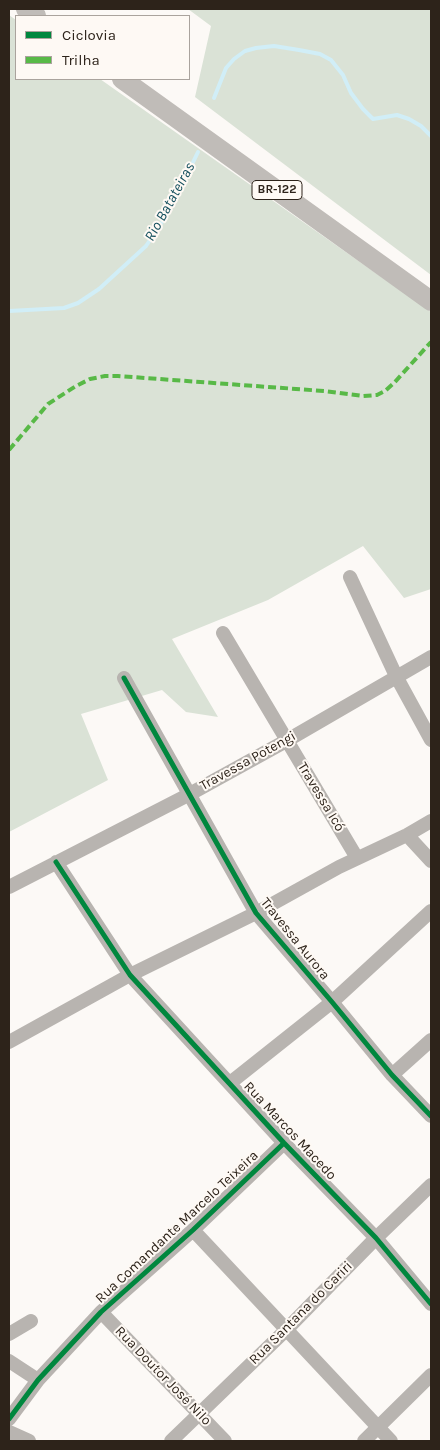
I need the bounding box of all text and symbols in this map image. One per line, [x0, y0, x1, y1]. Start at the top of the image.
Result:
legend [15, 15, 190, 80]
text: Ciclovia [62, 26, 116, 44]
text: Trilha [62, 51, 100, 69]
water label: Rio Batateiras [141, 159, 199, 245]
road number: BR-122 [252, 180, 302, 200]
street label: Travessa Potengi [197, 728, 299, 794]
street label: Travessa Icó [294, 759, 348, 835]
street label: Travessa Aurora [257, 895, 333, 983]
street label: Rua Marcos Macedo [240, 1078, 340, 1184]
street label: Rua Comandante Marcelo Teixeira [92, 1147, 262, 1307]
street label: Rua Santana do Cariri [246, 1258, 356, 1368]
street label: Rua Doutor José Nilo [111, 1323, 215, 1429]

